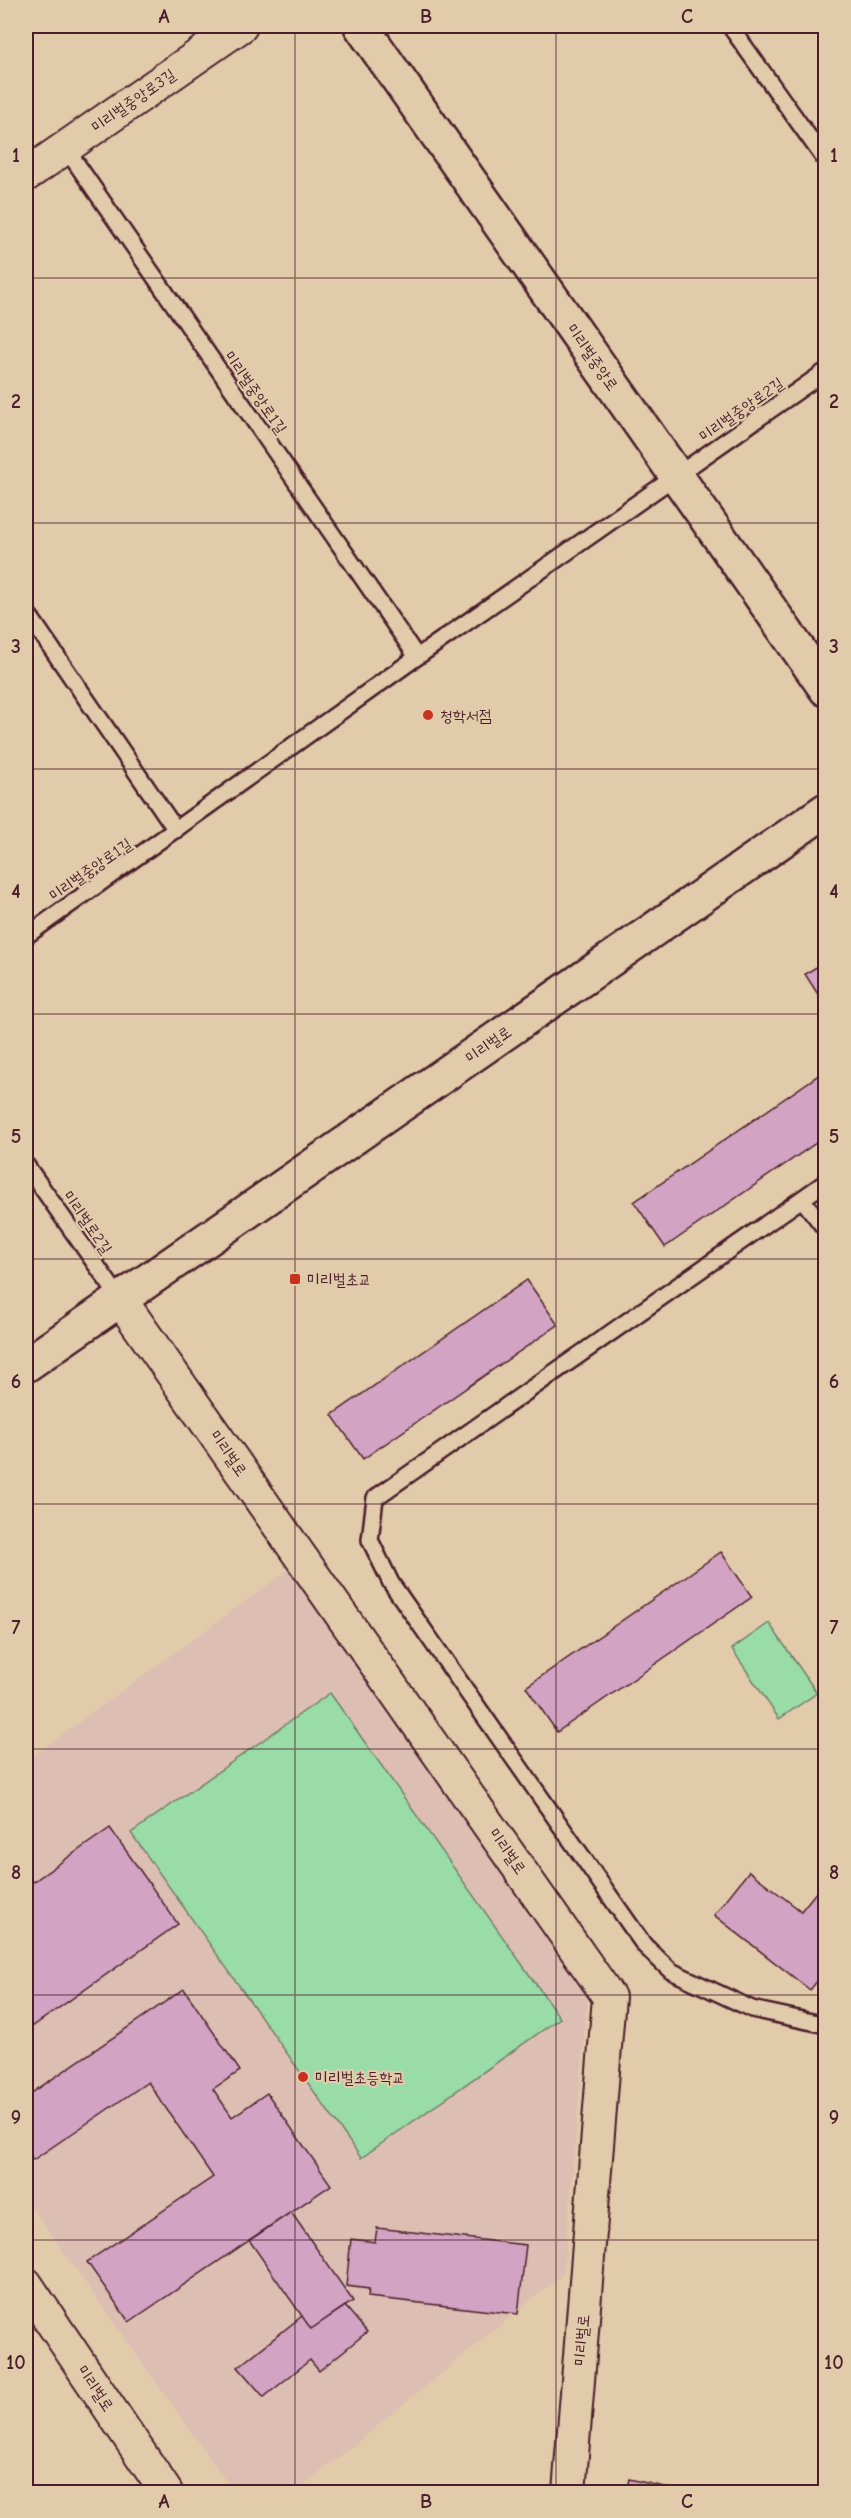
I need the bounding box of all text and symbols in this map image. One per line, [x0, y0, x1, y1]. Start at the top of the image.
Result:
text: A [158, 5, 170, 28]
text: B [420, 5, 432, 28]
text: C [681, 5, 693, 28]
street label: 미리벌중앙로3길 [88, 65, 179, 136]
text: 1 [12, 144, 20, 167]
text: 1 [830, 144, 838, 167]
street label: 미리벌중앙로 [563, 321, 622, 394]
street label: 미리벌중앙로1길 [220, 348, 290, 437]
street label: 미리벌중앙로2길 [696, 374, 787, 445]
text: 2 [11, 390, 21, 413]
text: 2 [829, 390, 839, 413]
text: 3 [11, 635, 21, 658]
text: 3 [829, 635, 839, 658]
place label: 청학서점 [440, 707, 492, 725]
marker: 청학서점 [421, 708, 435, 722]
street label: 미리벌중앙로1길 [46, 835, 135, 905]
text: 4 [11, 880, 21, 903]
text: 4 [829, 880, 839, 903]
street label: 미리벌로 [462, 1023, 515, 1067]
text: 5 [11, 1125, 21, 1148]
text: 5 [829, 1125, 839, 1148]
street label: 미리벌로2길 [59, 1188, 115, 1258]
place label: 미리벌초교 [307, 1271, 371, 1289]
marker: 미리벌초교 [288, 1272, 302, 1286]
text: 6 [11, 1370, 21, 1393]
text: 6 [829, 1370, 839, 1393]
street label: 미리벌로 [206, 1427, 250, 1480]
text: 7 [12, 1616, 21, 1639]
text: 7 [830, 1616, 839, 1639]
street label: 미리벌로 [485, 1825, 529, 1878]
text: 8 [11, 1861, 21, 1884]
text: 8 [829, 1861, 839, 1884]
place label: 미리벌초등학교 [315, 2069, 405, 2087]
marker: 미리벌초등학교 [296, 2070, 310, 2084]
text: 9 [11, 2106, 21, 2129]
text: 9 [829, 2106, 839, 2129]
street label: 미리벌로 [571, 2314, 593, 2367]
text: 10 [6, 2351, 26, 2374]
text: 10 [824, 2351, 844, 2374]
street label: 미리벌로 [73, 2362, 117, 2415]
text: A [158, 2490, 170, 2513]
text: B [420, 2490, 432, 2513]
text: C [681, 2490, 693, 2513]

